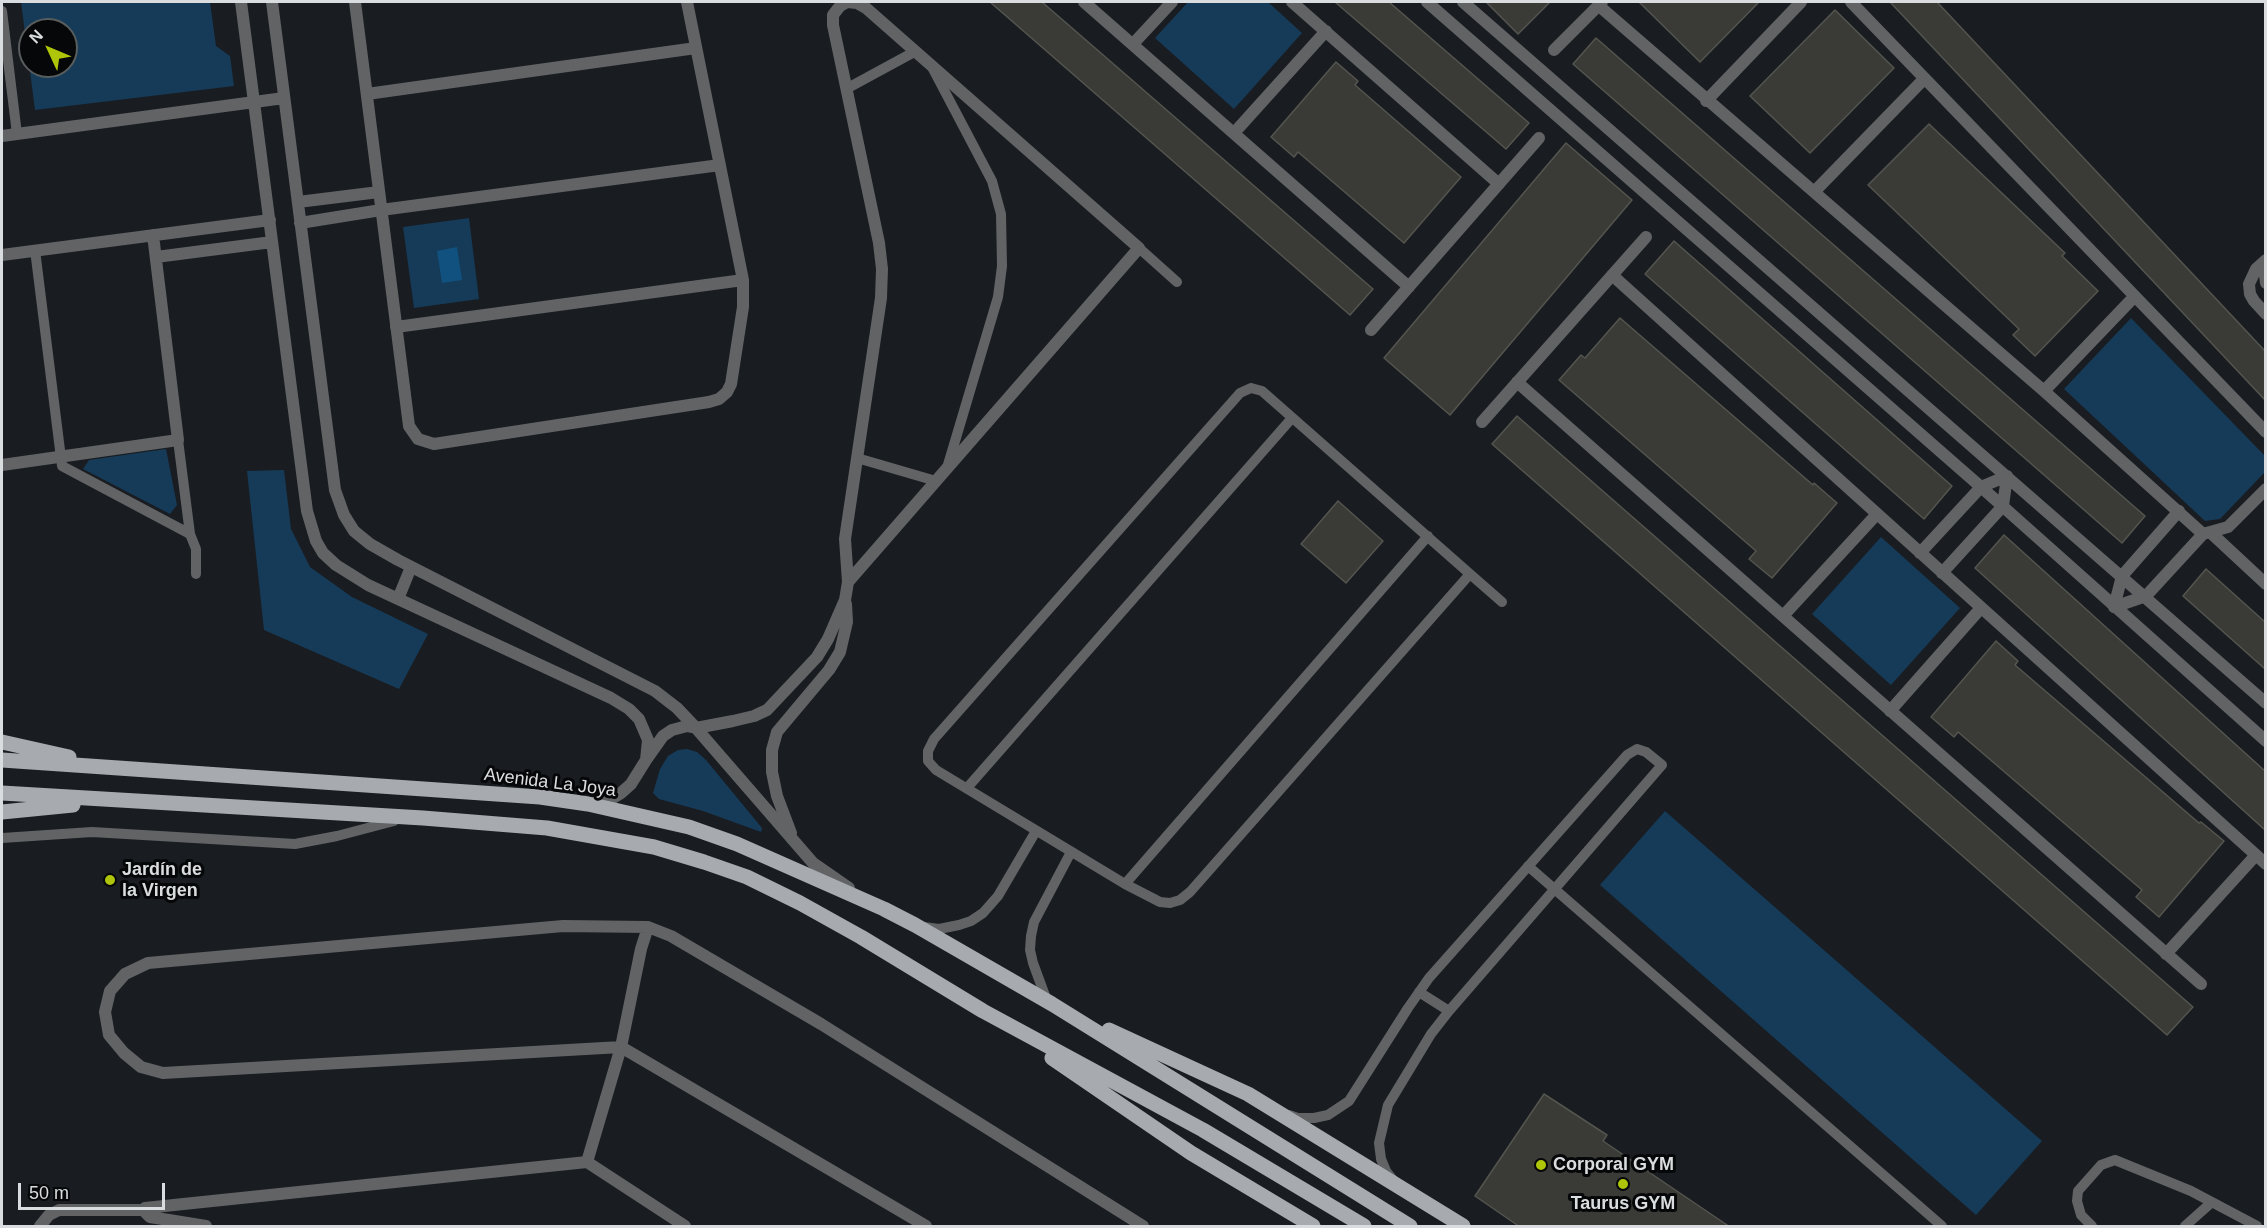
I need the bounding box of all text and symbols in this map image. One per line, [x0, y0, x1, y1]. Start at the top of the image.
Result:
north arrow [18, 18, 78, 78]
text: N [26, 26, 46, 47]
street label: Avenida La Joya [483, 764, 617, 802]
place label: Jardín de la Virgen [122, 859, 202, 902]
marker: Jardín de la Virgen [103, 873, 117, 887]
place label: Corporal GYM [1553, 1154, 1674, 1176]
marker: Corporal GYM [1534, 1158, 1548, 1172]
scale bar [21, 1171, 168, 1209]
marker: Taurus GYM [1616, 1177, 1630, 1191]
text: 50 m [29, 1183, 69, 1203]
place label: Taurus GYM [1571, 1193, 1675, 1215]

